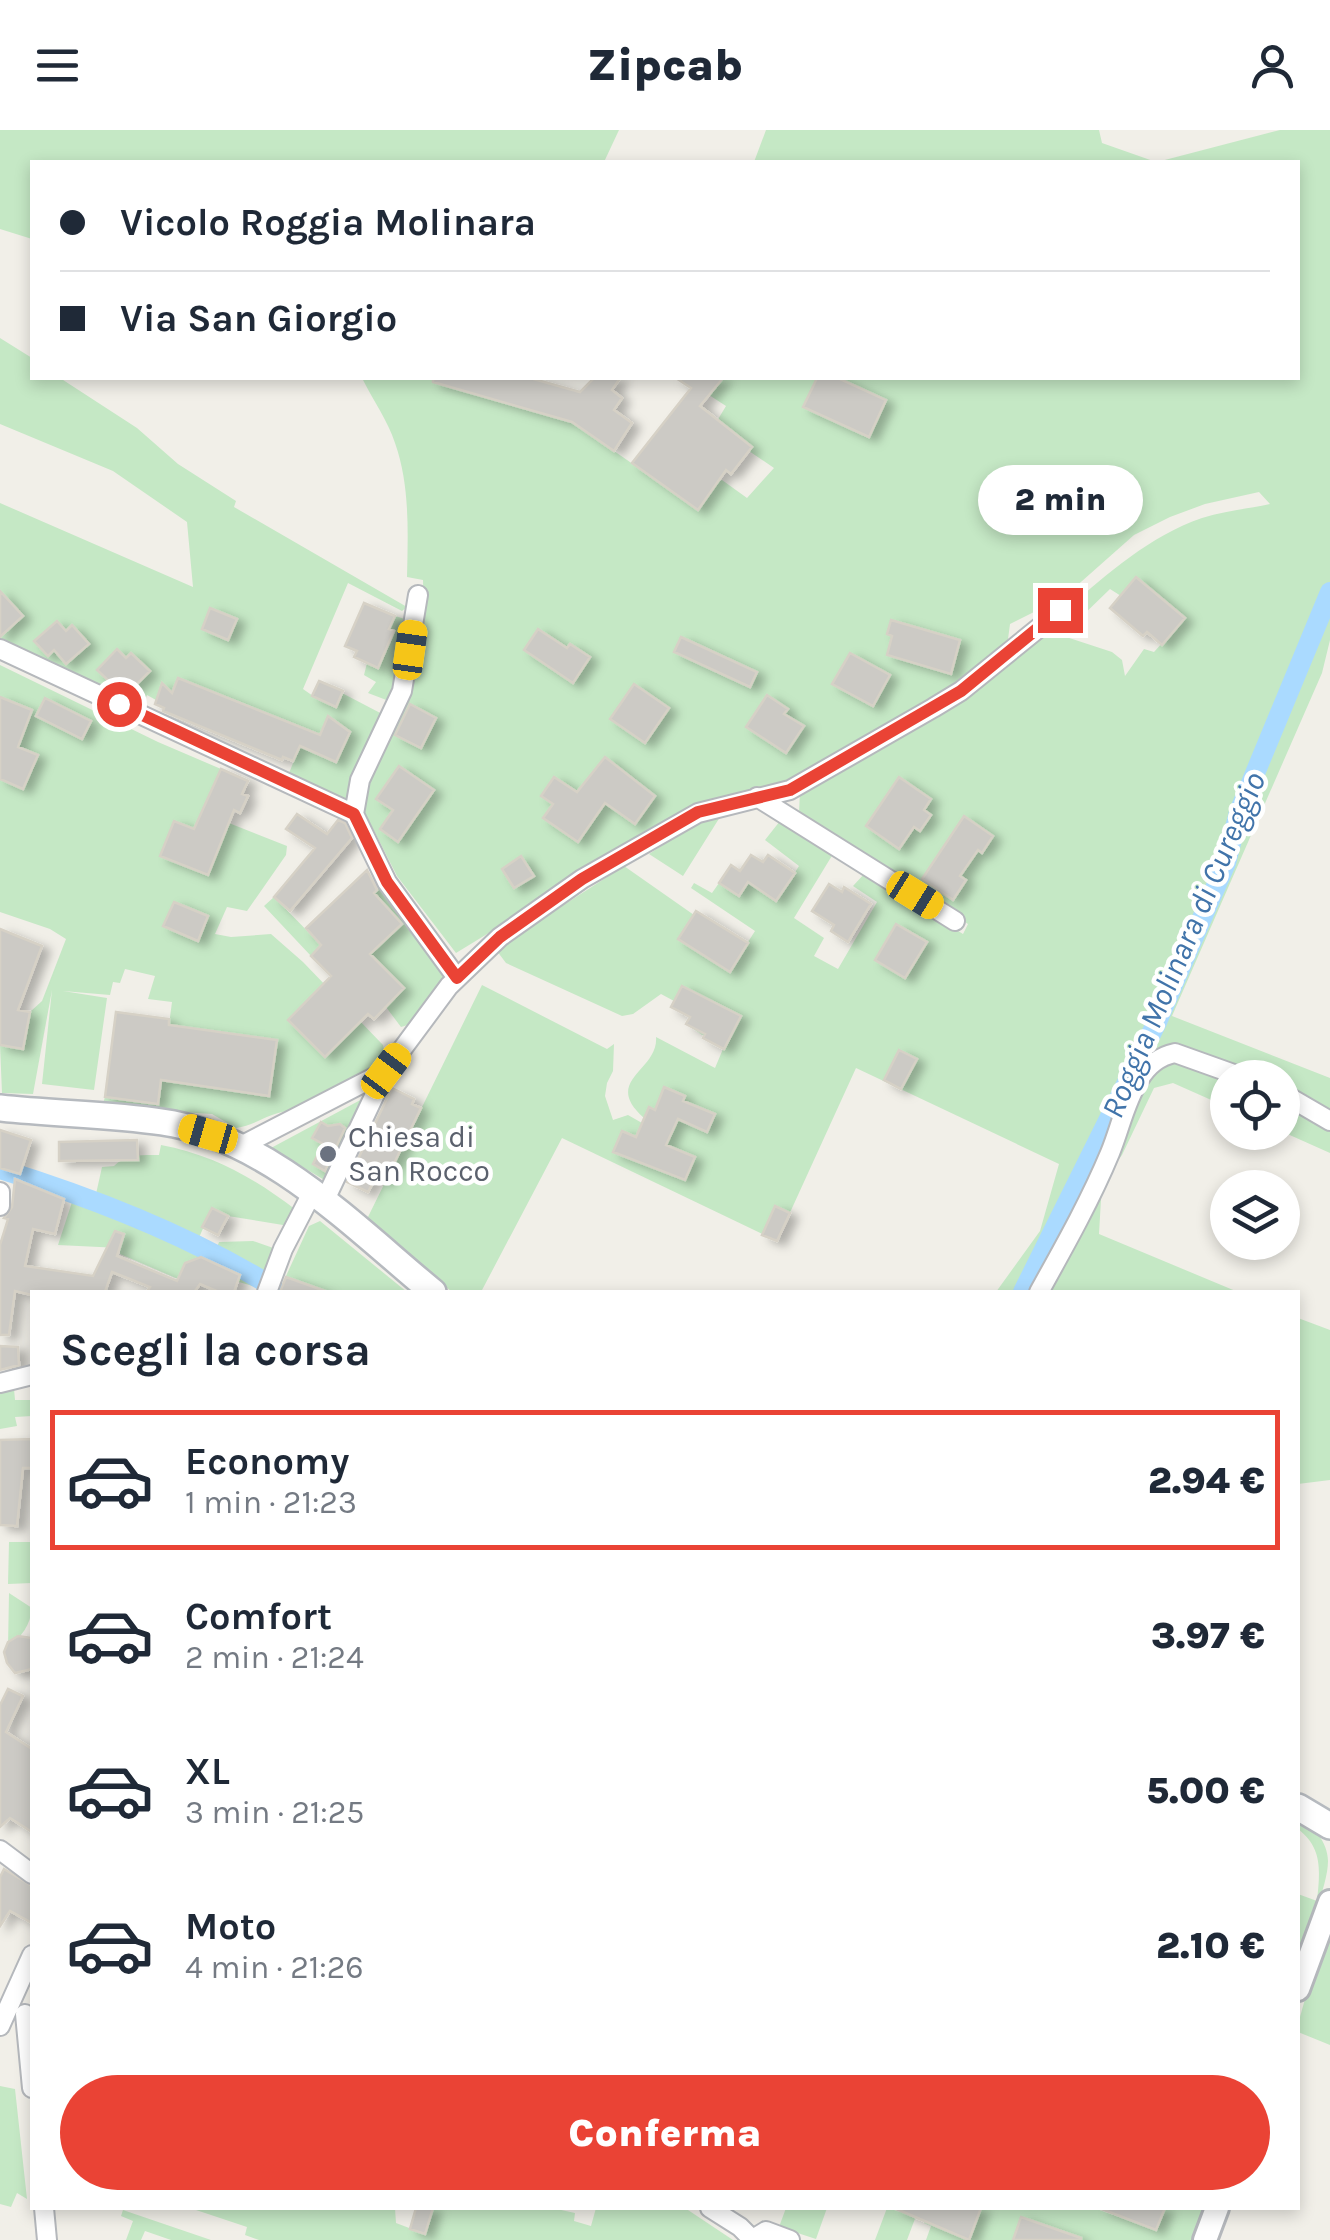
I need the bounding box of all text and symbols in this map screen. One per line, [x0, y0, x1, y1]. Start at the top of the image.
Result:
icon: menu [30, 38, 85, 93]
icon: person [1245, 38, 1300, 93]
text: Zipcab [587, 39, 743, 91]
text: Vicolo Roggia Molinara [120, 200, 536, 245]
text: Via San Giorgio [120, 296, 397, 341]
callout: 2 min [978, 465, 1142, 535]
text: 2 min [1015, 481, 1106, 518]
route end [1038, 588, 1083, 633]
car [391, 618, 429, 682]
route start [97, 682, 142, 727]
water label: Roggia Molinara di Cureggio [1094, 766, 1273, 1124]
car [882, 866, 948, 924]
car [356, 1038, 416, 1104]
map controls [1210, 1060, 1300, 1260]
button: locate [1210, 1060, 1300, 1150]
car [175, 1111, 241, 1157]
place label: Chiesa di San Rocco [348, 1119, 490, 1189]
marker: Chiesa di San Rocco [317, 1143, 339, 1165]
button: layers [1210, 1170, 1300, 1260]
text: Scegli la corsa [60, 1324, 371, 1376]
icon: car [65, 1435, 155, 1525]
text: Economy [185, 1439, 349, 1484]
text: 2.94 € [1148, 1458, 1265, 1503]
text: 1 min · 21:23 [185, 1484, 357, 1521]
icon: car [65, 1590, 155, 1680]
text: Comfort [185, 1594, 332, 1639]
text: 3.97 € [1151, 1613, 1265, 1658]
text: 2 min · 21:24 [185, 1639, 364, 1676]
icon: car [65, 1745, 155, 1835]
text: XL [185, 1749, 230, 1794]
text: 5.00 € [1146, 1768, 1265, 1813]
text: 3 min · 21:25 [185, 1794, 364, 1831]
icon: car [65, 1900, 155, 1990]
text: Moto [185, 1904, 276, 1949]
text: 2.10 € [1156, 1923, 1265, 1968]
text: 4 min · 21:26 [185, 1949, 364, 1986]
button: Conferma [60, 2075, 1270, 2190]

